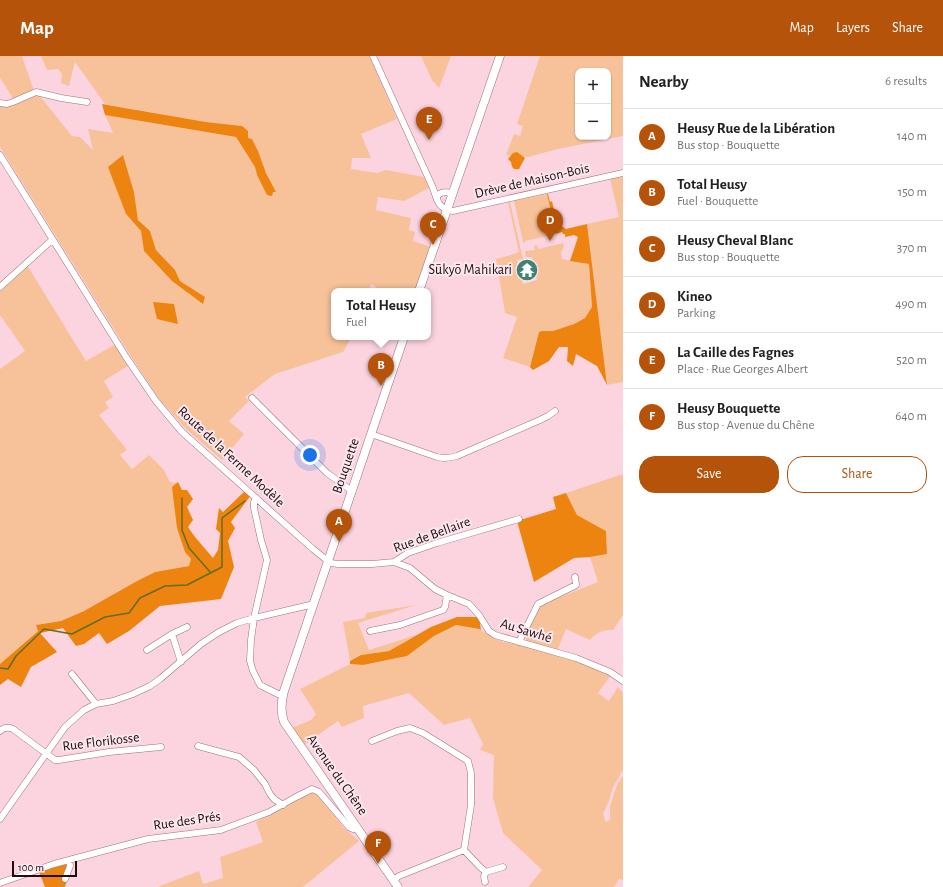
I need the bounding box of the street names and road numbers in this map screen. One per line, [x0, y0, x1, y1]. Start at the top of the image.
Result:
street label: Drève de Maison-Bois [473, 161, 591, 201]
street label: Route de la Ferme Modèle [175, 404, 287, 510]
street label: Bouquette [330, 437, 362, 495]
street label: Rue de Bellaire [392, 515, 472, 555]
street label: Au Sawhé [499, 617, 553, 645]
street label: Rue Florikosse [62, 730, 140, 754]
street label: Avenue du Chêne [304, 732, 370, 818]
street label: Rue des Prés [152, 809, 222, 833]

